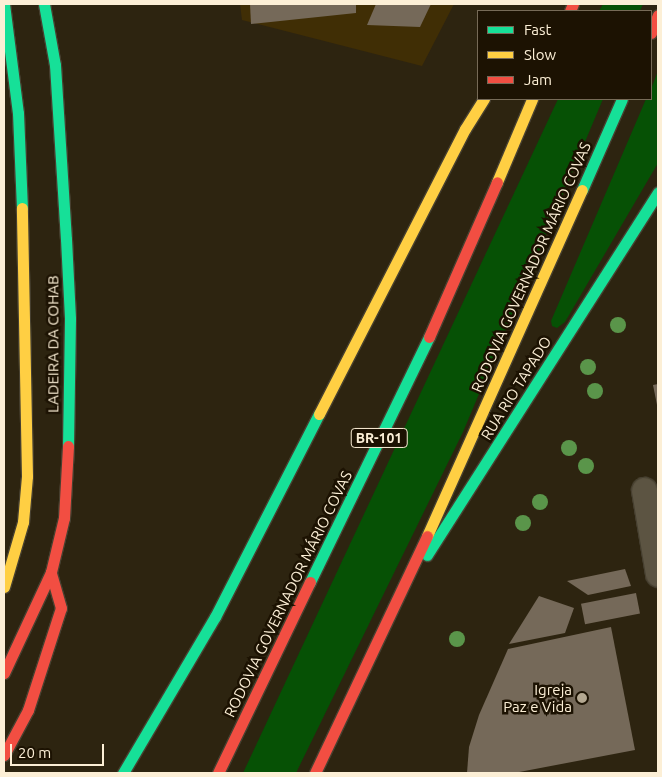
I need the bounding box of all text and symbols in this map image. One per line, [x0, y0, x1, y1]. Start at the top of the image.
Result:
legend [477, 10, 652, 100]
text: Fast [524, 21, 551, 38]
text: Slow [524, 46, 556, 63]
text: Jam [524, 71, 552, 88]
street label: RODOVIA GOVERNADOR MÁRIO COVAS [467, 139, 595, 395]
street label: LADEIRA DA COHAB [44, 275, 62, 413]
street label: RUA RIO TAPADO [477, 333, 555, 443]
road number: BR-101 [350, 426, 408, 449]
street label: RODOVIA GOVERNADOR MÁRIO COVAS [220, 468, 356, 720]
place label: Igreja Paz e Vida [503, 680, 572, 715]
marker: Igreja Paz e Vida [576, 692, 588, 704]
scale bar [12, 734, 106, 766]
text: 20 m [18, 744, 51, 761]

